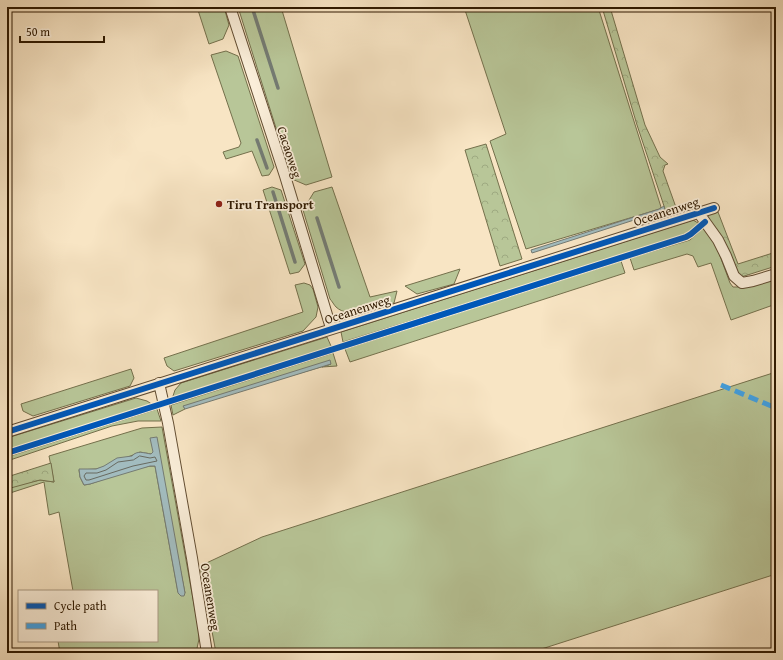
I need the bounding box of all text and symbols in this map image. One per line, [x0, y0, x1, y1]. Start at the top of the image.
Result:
scale bar [20, 18, 104, 44]
text: 50 m [26, 23, 50, 40]
street label: Cacaoweg [272, 124, 307, 181]
street label: Oceanenweg [631, 192, 702, 231]
place label: Tiru Transport [227, 195, 314, 214]
marker: Tiru Transport [214, 199, 224, 209]
street label: Oceanenweg [322, 290, 393, 329]
street label: Oceanenweg [196, 562, 225, 633]
legend [18, 590, 158, 642]
text: Cycle path [54, 597, 107, 614]
text: Path [54, 617, 77, 634]

